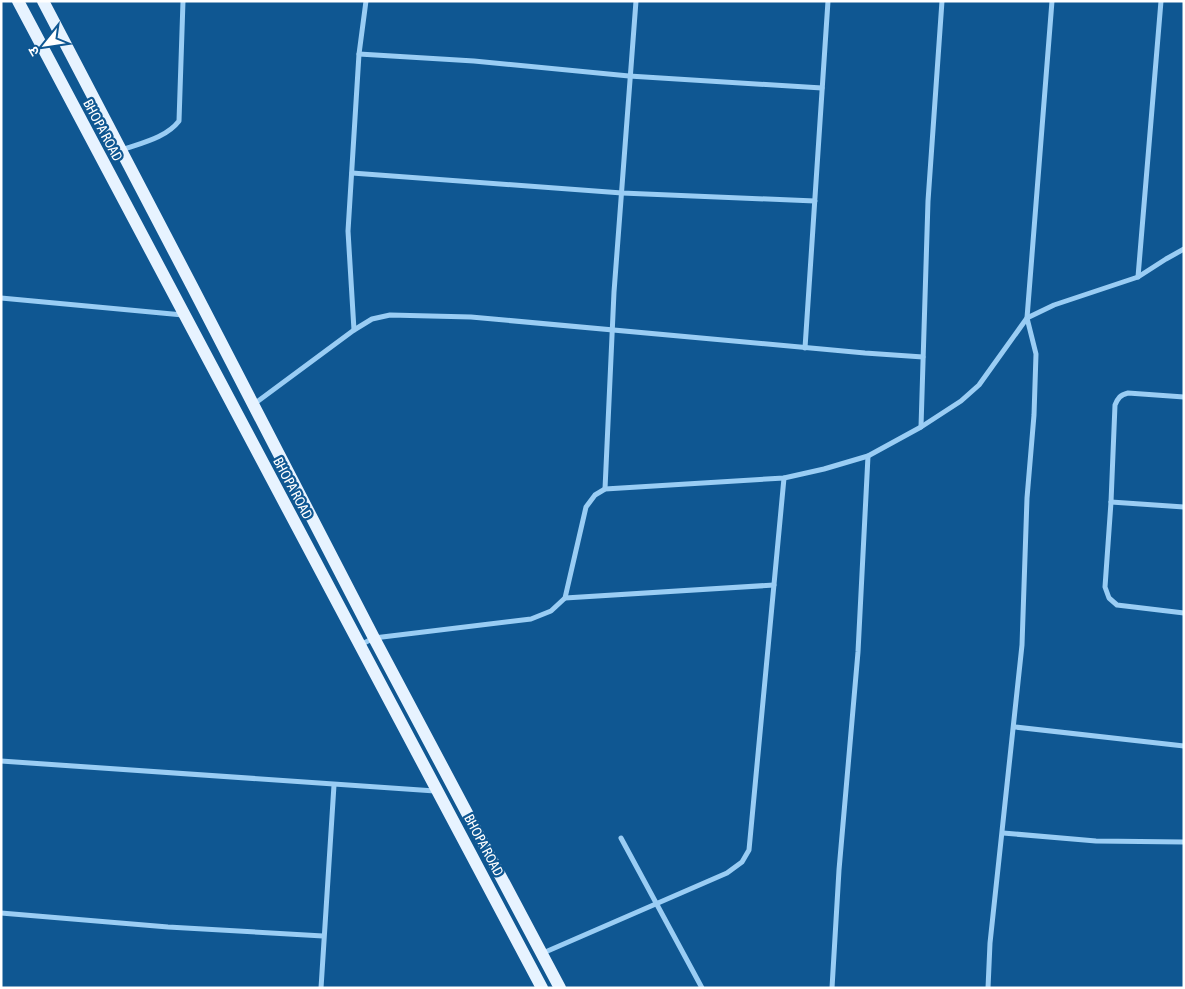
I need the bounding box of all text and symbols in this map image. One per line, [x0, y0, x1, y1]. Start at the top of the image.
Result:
north arrow [20, 20, 70, 70]
text: उ [24, 43, 43, 59]
street label: BHOPA ROAD [80, 96, 126, 164]
street label: BHOPA ROAD [270, 454, 316, 522]
street label: BHOPA ROAD [461, 811, 507, 879]

